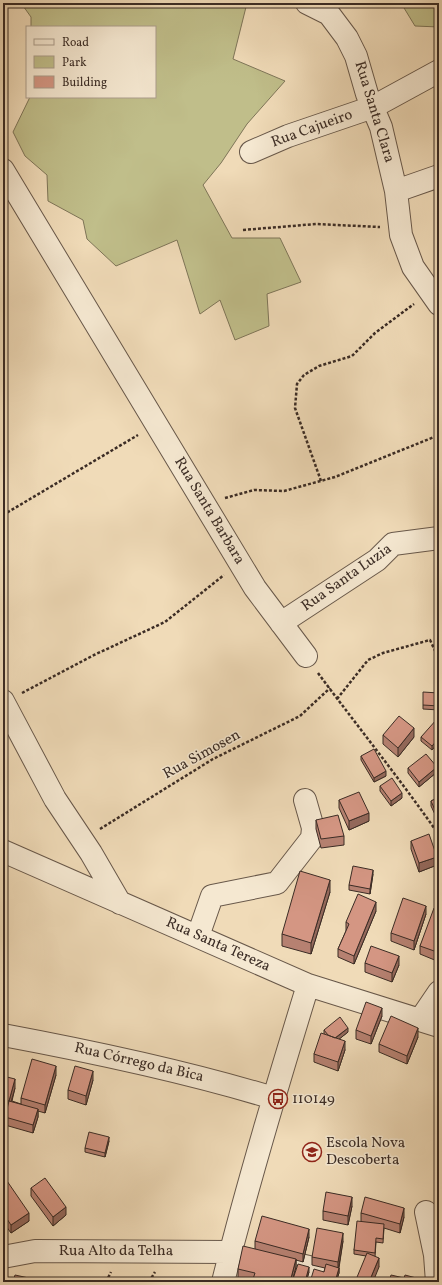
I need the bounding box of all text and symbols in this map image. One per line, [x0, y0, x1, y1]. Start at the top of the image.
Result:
legend [26, 26, 156, 98]
text: Road [62, 35, 89, 51]
text: Park [62, 55, 87, 71]
street label: Rua Santa Clara [349, 59, 399, 165]
text: Building [62, 75, 107, 91]
street label: Rua Cajueiro [268, 105, 356, 153]
street label: Rua Santa Barbara [169, 453, 249, 569]
street label: Rua Santa Luzia [298, 539, 396, 617]
street label: Rua Simosen [159, 725, 245, 785]
street label: Rua Santa Tereza [162, 913, 274, 977]
street label: Rua Córrego da Bica [72, 1038, 206, 1088]
bus stop icon: 110149 [267, 1088, 289, 1110]
place label: 110149 [292, 1089, 335, 1110]
place label: Escola Nova Descoberta [326, 1133, 405, 1171]
school or university icon: Escola Nova Descoberta [301, 1141, 323, 1163]
street label: Rua Alto da Telha [59, 1241, 173, 1262]

